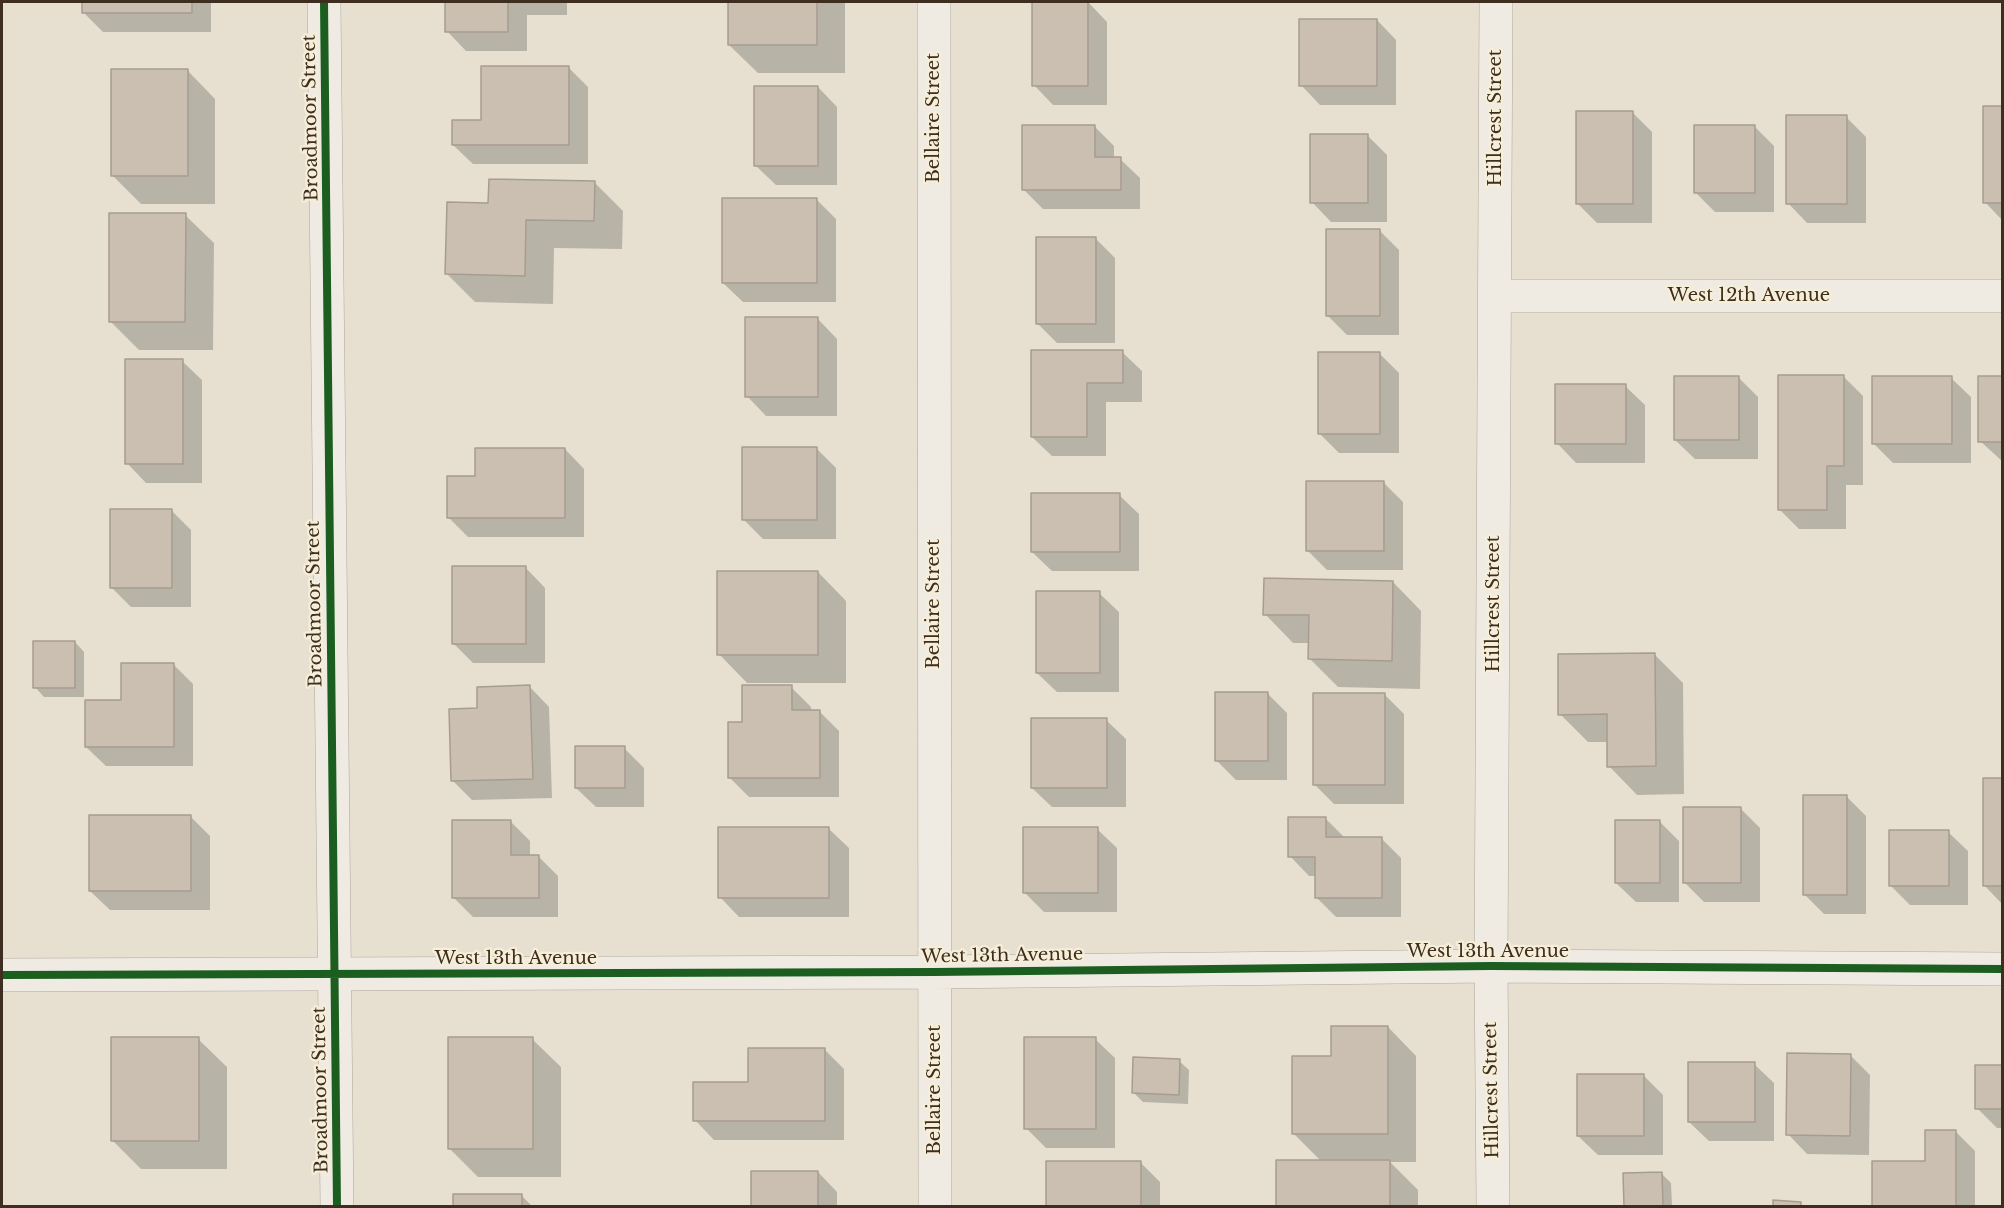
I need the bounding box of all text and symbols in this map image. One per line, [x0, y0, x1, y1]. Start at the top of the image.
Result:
street label: Broadmoor Street [299, 34, 323, 202]
street label: Hillcrest Street [1485, 49, 1507, 187]
street label: Bellaire Street [923, 53, 945, 183]
street label: West 12th Avenue [1668, 285, 1830, 307]
street label: Broadmoor Street [303, 520, 327, 688]
street label: Hillcrest Street [1483, 535, 1505, 673]
street label: Bellaire Street [923, 539, 945, 669]
street label: West 13th Avenue [1407, 941, 1569, 963]
street label: West 13th Avenue [921, 944, 1083, 968]
street label: West 13th Avenue [435, 948, 597, 970]
street label: Broadmoor Street [309, 1006, 333, 1174]
street label: Hillcrest Street [1480, 1021, 1504, 1159]
street label: Bellaire Street [924, 1025, 946, 1155]

